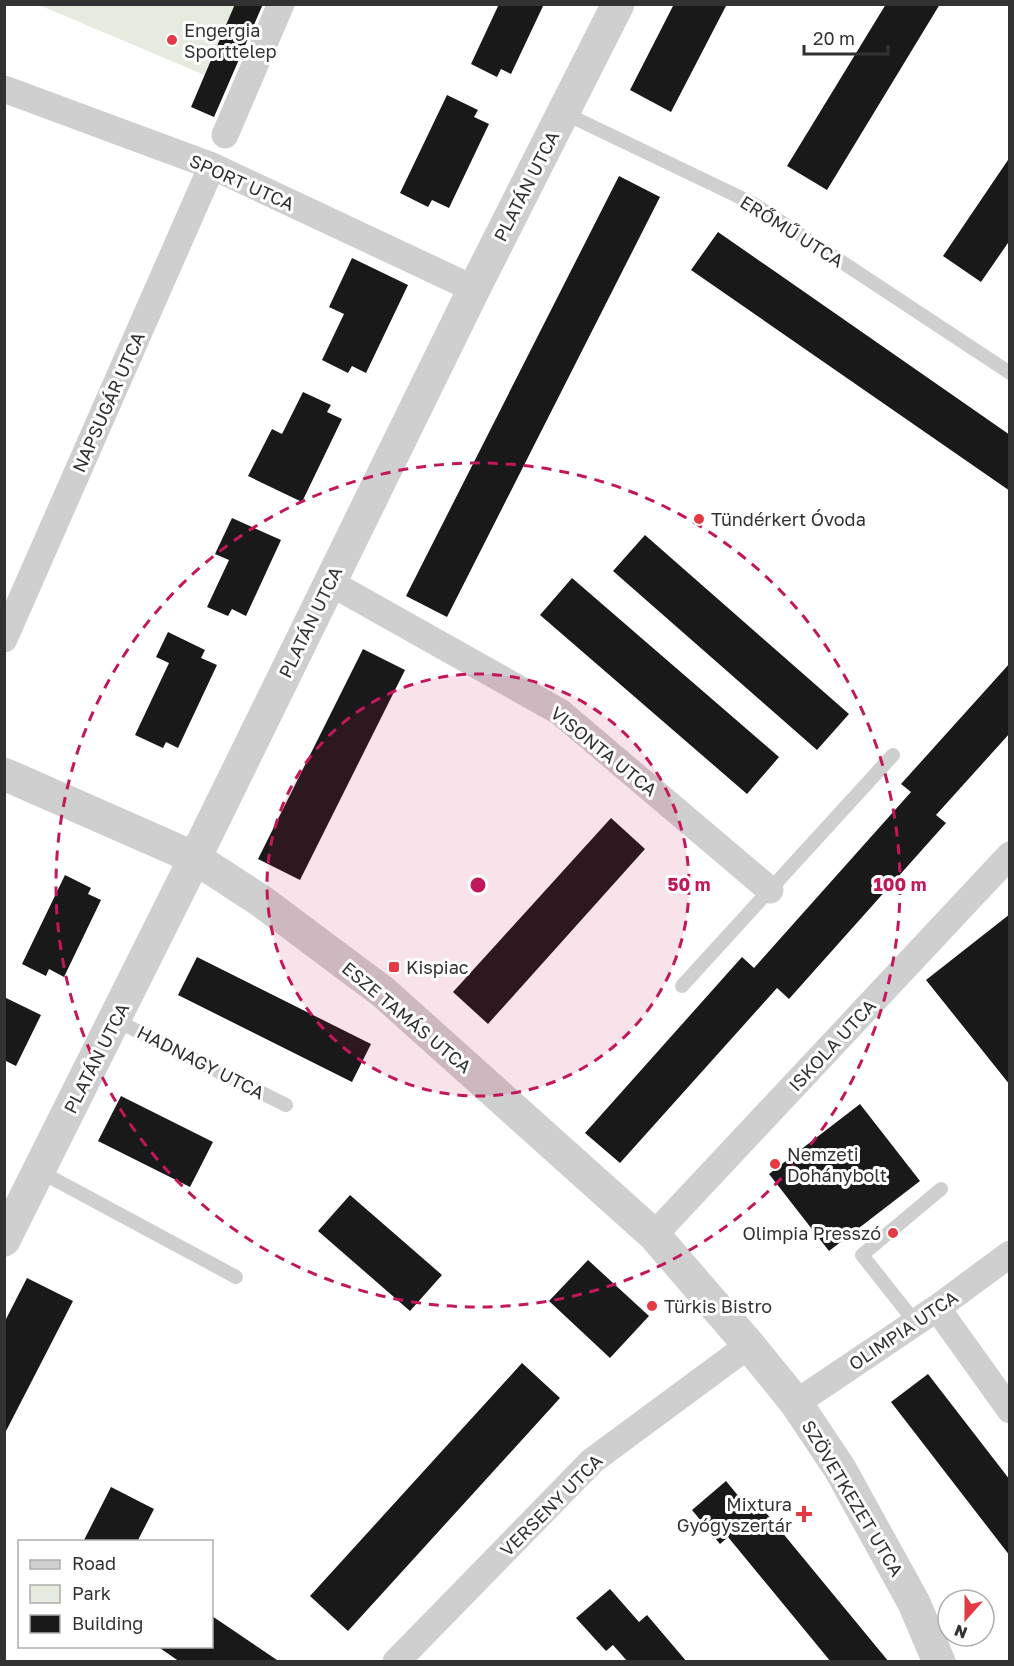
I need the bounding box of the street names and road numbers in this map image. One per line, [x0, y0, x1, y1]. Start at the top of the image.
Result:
street label: PLATÁN UTCA [489, 127, 563, 245]
street label: SPORT UTCA [186, 149, 298, 215]
street label: ERŐMŰ UTCA [736, 191, 848, 271]
street label: NAPSUGÁR UTCA [67, 328, 149, 476]
street label: PLATÁN UTCA [274, 563, 346, 681]
street label: VISONTA UTCA [546, 701, 662, 801]
street label: ESZE TAMÁS UTCA [338, 957, 476, 1077]
street label: ISKOLA UTCA [784, 994, 880, 1096]
street label: PLATÁN UTCA [59, 999, 133, 1117]
street label: HADNAGY UTCA [134, 1020, 268, 1104]
street label: OLIMPIA UTCA [844, 1285, 962, 1375]
street label: SZÖVETKEZET UTCA [798, 1416, 908, 1580]
street label: VERSENY UTCA [495, 1449, 607, 1561]

